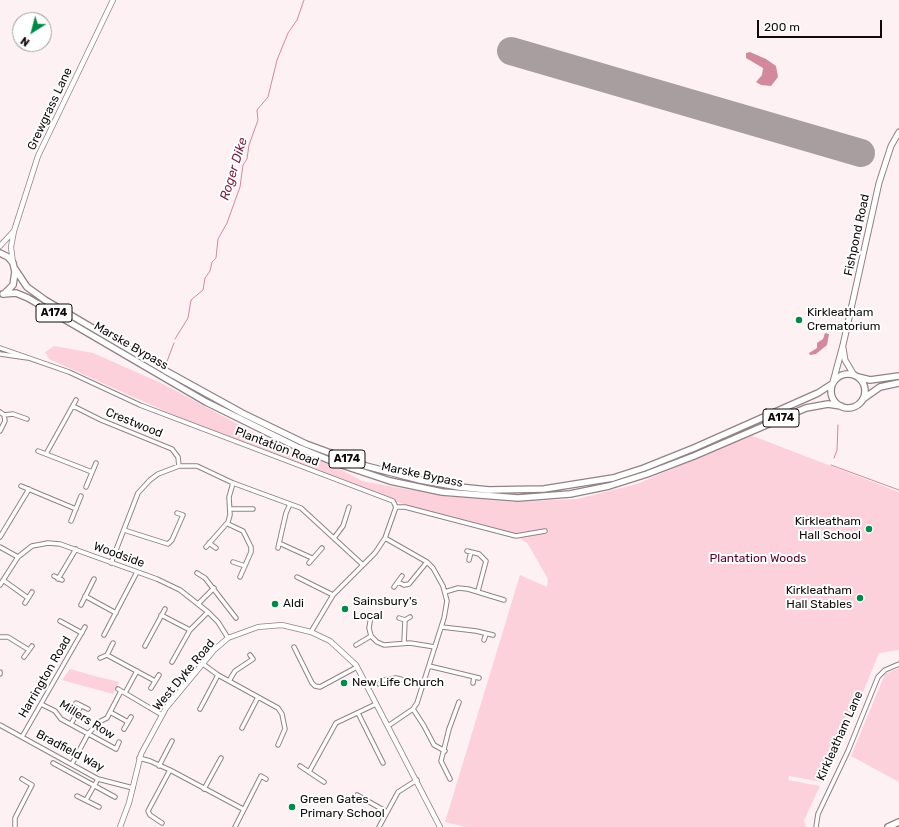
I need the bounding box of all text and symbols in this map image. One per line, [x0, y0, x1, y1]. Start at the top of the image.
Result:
north arrow [12, 12, 52, 52]
scale bar [759, 12, 884, 38]
text: 200 m [764, 20, 800, 34]
text: N [18, 34, 32, 49]
street label: Grewgrass Lane [25, 65, 75, 153]
water label: Roger Dike [217, 136, 251, 202]
street label: Fishpond Road [841, 193, 873, 277]
road number: A174 [36, 304, 72, 322]
place label: Kirkleatham Crematorium [807, 306, 880, 334]
marker: Kirkleatham Crematorium [794, 315, 804, 325]
street label: Marske Bypass [91, 319, 171, 373]
street label: Crestwood [103, 405, 165, 441]
road number: A174 [763, 409, 799, 427]
street label: Plantation Road [233, 424, 321, 470]
road number: A174 [329, 450, 365, 468]
street label: Marske Bypass [380, 459, 464, 491]
place label: Kirkleatham Hall School [795, 515, 861, 543]
marker: Kirkleatham Hall School [864, 524, 874, 534]
street label: Woodside [92, 539, 146, 571]
park label: Plantation Woods [710, 552, 806, 566]
place label: Kirkleatham Hall Stables [786, 584, 852, 612]
marker: Kirkleatham Hall Stables [855, 593, 865, 603]
place label: Sainsbury's Local [353, 595, 417, 623]
place label: Aldi [283, 597, 304, 611]
marker: Aldi [270, 599, 280, 609]
marker: Sainsbury's Local [340, 604, 350, 614]
street label: Harrington Road [16, 634, 74, 720]
street label: West Dyke Road [150, 636, 218, 714]
place label: New Life Church [352, 676, 444, 690]
marker: New Life Church [339, 678, 349, 688]
street label: Kirkleatham Lane [814, 689, 866, 783]
street label: Millers Row [57, 697, 117, 743]
street label: Bradfield Way [34, 727, 106, 775]
place label: Green Gates Primary School [300, 793, 385, 821]
marker: Green Gates Primary School [287, 802, 297, 812]

